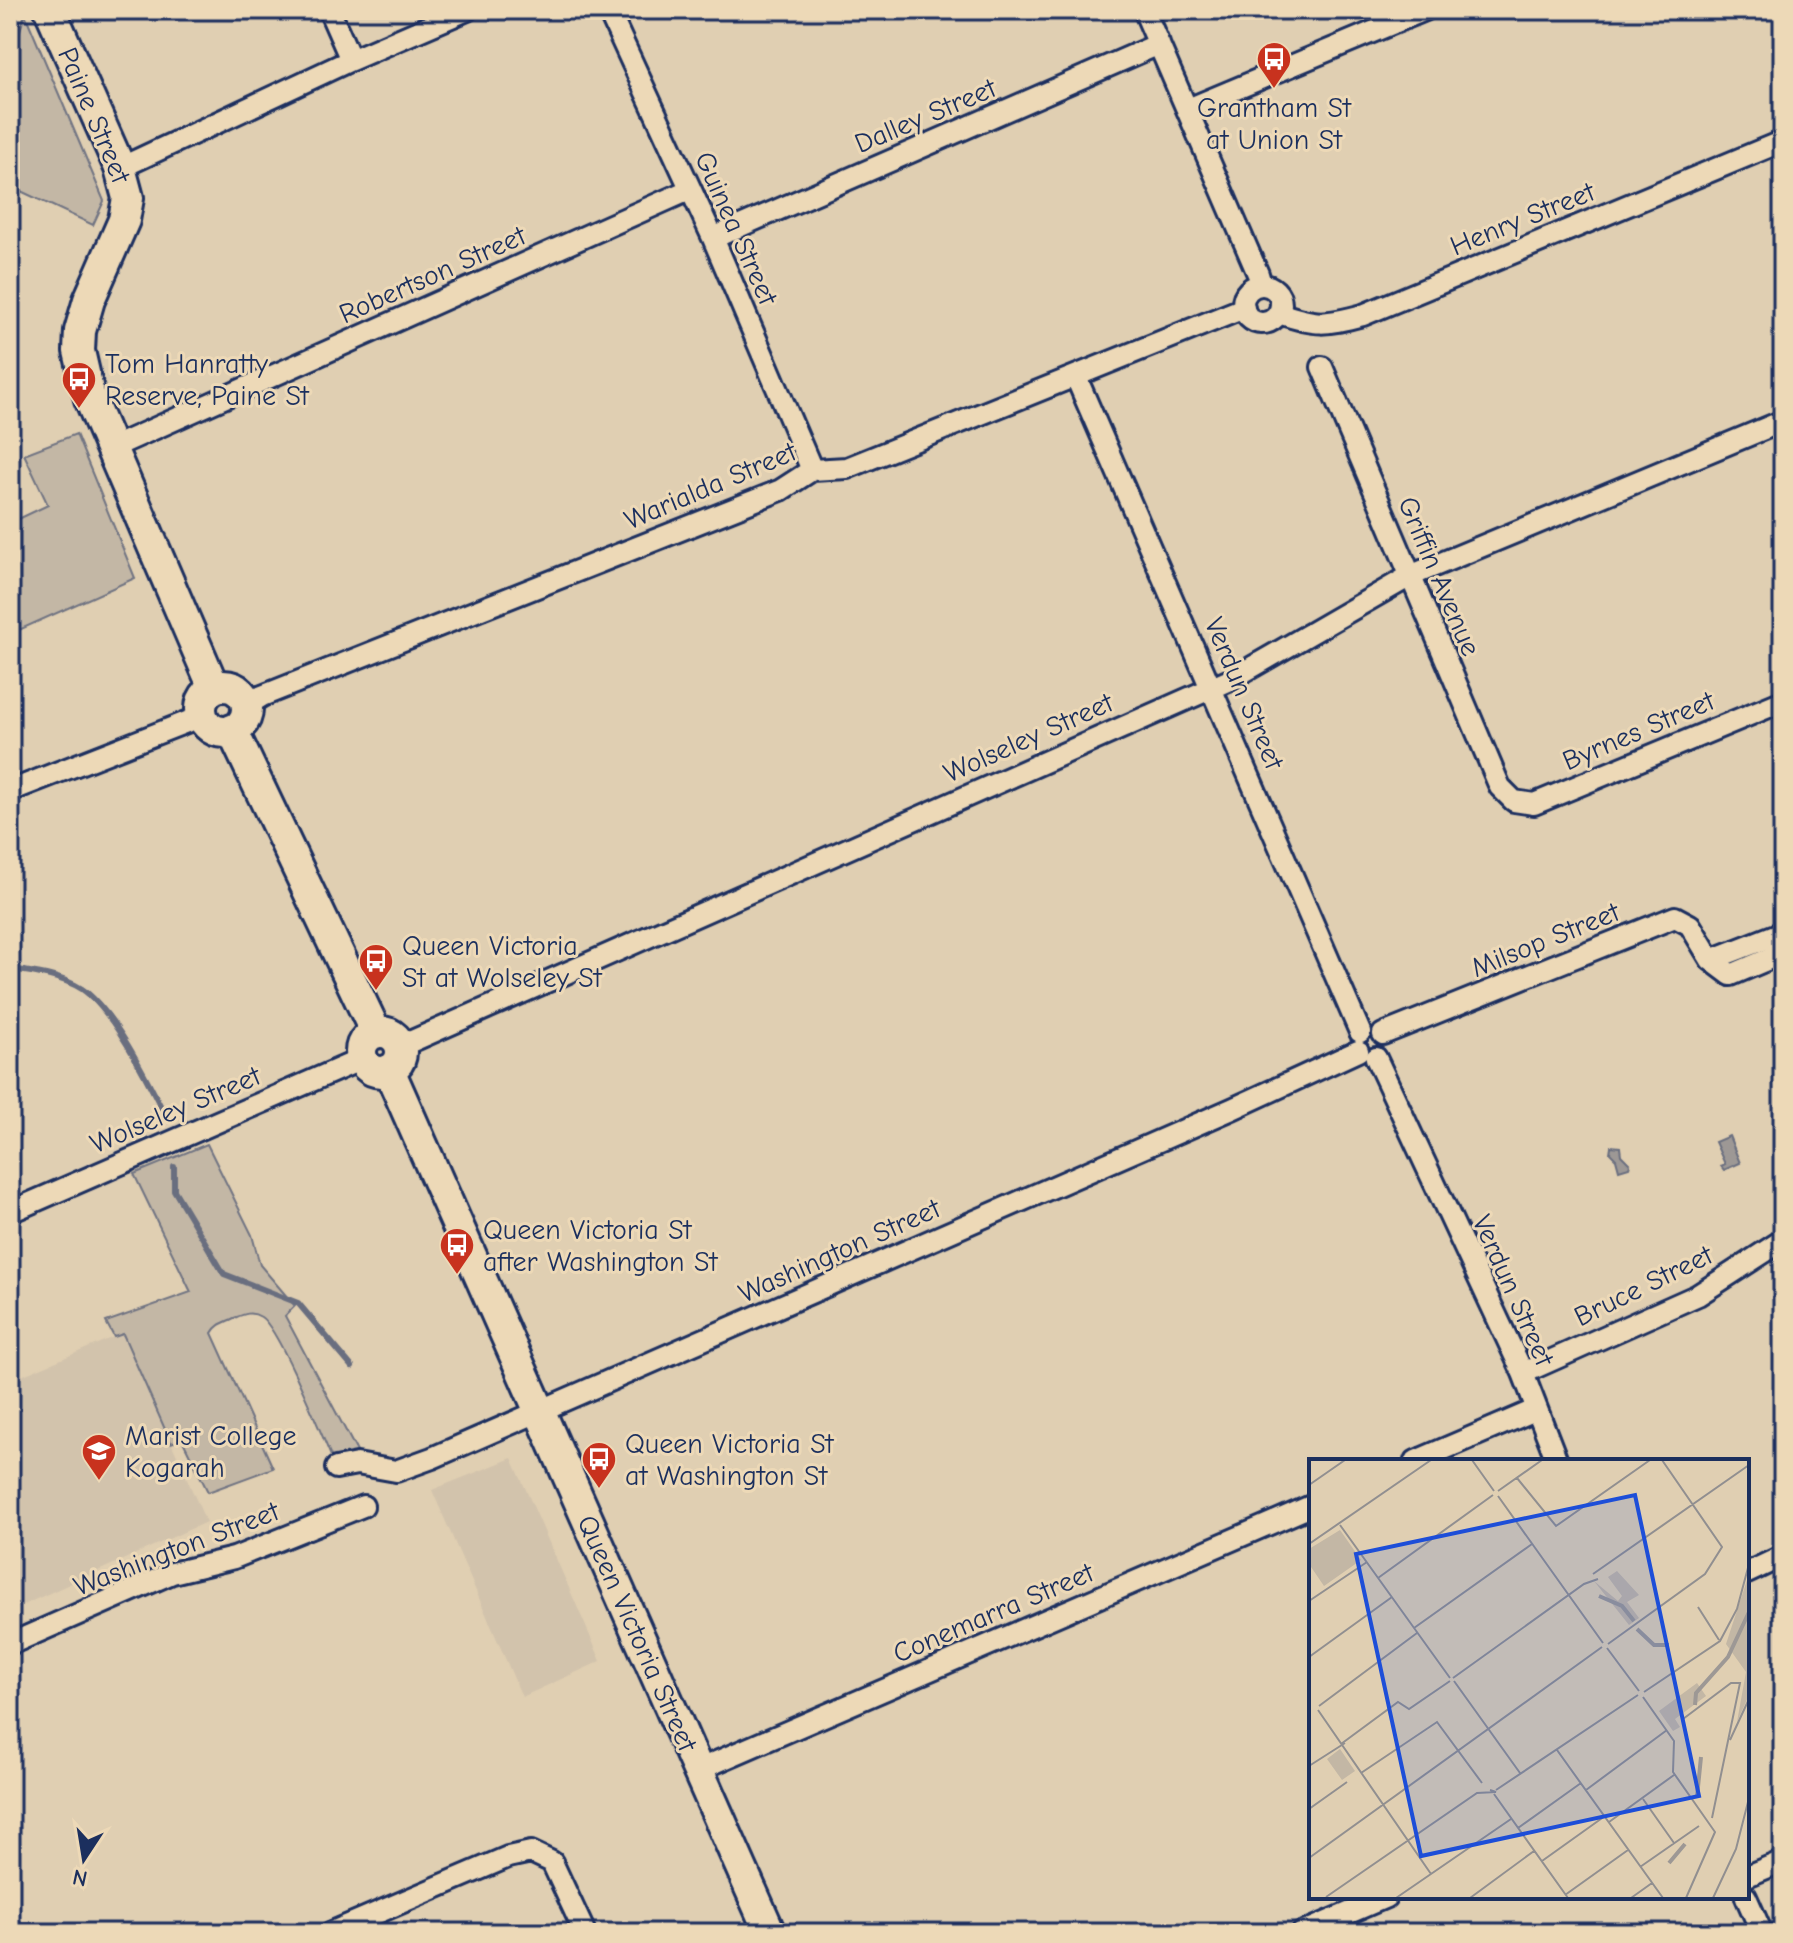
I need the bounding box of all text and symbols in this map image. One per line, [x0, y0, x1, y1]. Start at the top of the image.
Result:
bus stop icon: Grantham St at Union St [1255, 40, 1293, 90]
street label: Paine Street [51, 43, 137, 189]
street label: Dalley Street [850, 71, 1002, 160]
place label: Grantham St at Union St [1197, 92, 1352, 156]
street label: Guinea Street [688, 147, 784, 311]
street label: Henry Street [1446, 175, 1600, 262]
street label: Robertson Street [334, 219, 531, 330]
place label: Tom Hanratty Reserve, Paine St [105, 348, 310, 412]
bus stop icon: Tom Hanratty Reserve, Paine St [60, 360, 98, 410]
street label: Warialda Street [620, 435, 802, 537]
street label: Griffin Avenue [1391, 492, 1487, 661]
street label: Verdun Street [1198, 613, 1291, 775]
street label: Byrnes Street [1558, 684, 1720, 777]
street label: Wolseley Street [939, 686, 1119, 790]
street label: Milsop Street [1467, 895, 1625, 984]
place label: Queen Victoria St at Wolseley St [402, 930, 603, 994]
bus stop icon: Queen Victoria St at Wolseley St [357, 942, 395, 992]
street label: Wolseley Street [85, 1059, 266, 1160]
street label: Washington Street [734, 1192, 946, 1310]
street label: Verdun Street [1466, 1210, 1561, 1372]
place label: Queen Victoria St after Washington St [483, 1214, 718, 1278]
bus stop icon: Queen Victoria St after Washington St [438, 1226, 476, 1276]
street label: Bruce Street [1569, 1238, 1719, 1333]
place label: Marist College Kogarah [125, 1420, 297, 1484]
place label: Queen Victoria St at Washington St [625, 1428, 835, 1492]
school or university icon: Marist College Kogarah [80, 1432, 118, 1482]
bus stop icon: Queen Victoria St at Washington St [580, 1440, 618, 1490]
inset map [1309, 1459, 1749, 1899]
street label: Washington Street [69, 1495, 284, 1603]
street label: Queen Victoria Street [571, 1510, 704, 1757]
street label: Conemarra Street [888, 1556, 1099, 1670]
north arrow [44, 1819, 124, 1899]
text: N [70, 1863, 90, 1892]

